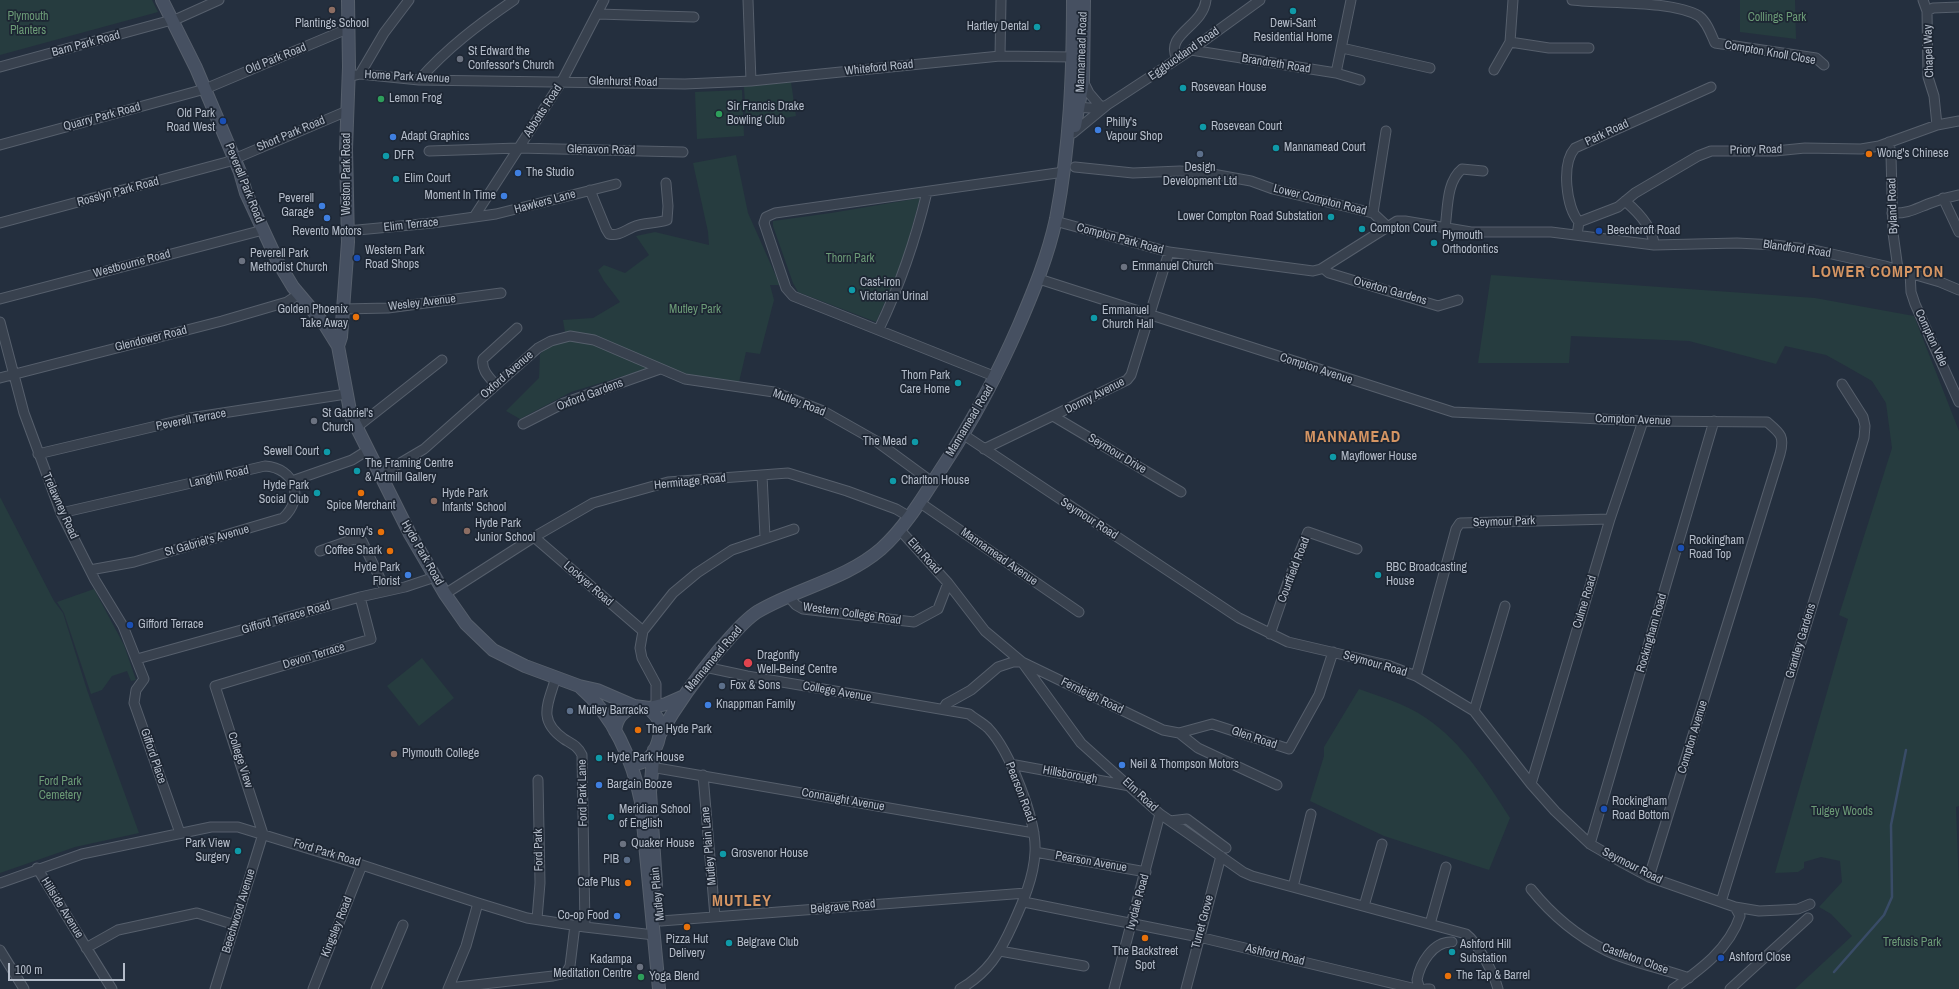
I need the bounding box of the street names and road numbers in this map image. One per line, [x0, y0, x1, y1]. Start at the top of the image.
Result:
street label: Mannamead Road [1073, 11, 1091, 93]
street label: Eggbuckland Road [1146, 24, 1222, 84]
street label: Chapel Way [1921, 24, 1937, 78]
street label: Barn Park Road [50, 28, 122, 60]
street label: Compton Knoll Close [1723, 38, 1817, 68]
street label: Old Park Road [243, 40, 309, 78]
street label: Brandreth Road [1241, 51, 1311, 77]
street label: Whiteford Road [844, 57, 914, 79]
street label: Home Park Avenue [364, 68, 450, 86]
street label: Glenhurst Road [588, 74, 658, 90]
street label: Abbotts Road [521, 82, 565, 140]
street label: Quarry Park Road [62, 100, 142, 134]
street label: Short Park Road [255, 113, 327, 155]
street label: Park Road [1583, 117, 1631, 149]
street label: Weston Park Road [340, 133, 354, 215]
street label: Peverell Park Road [221, 141, 267, 225]
street label: Glenavon Road [567, 142, 635, 158]
street label: Priory Road [1730, 142, 1782, 158]
street label: Rosslyn Park Road [75, 174, 161, 210]
street label: Byland Road [1885, 178, 1901, 234]
street label: Lower Compton Road [1272, 181, 1368, 219]
street label: Hawkers Lane [513, 187, 577, 217]
street label: Elim Terrace [383, 215, 439, 235]
street label: Compton Park Road [1075, 221, 1165, 257]
street label: Blandford Road [1762, 237, 1832, 261]
street label: Westbourne Road [92, 247, 172, 281]
street label: Overton Gardens [1352, 274, 1428, 308]
street label: Wesley Avenue [387, 292, 457, 314]
street label: Compton Vale [1911, 307, 1951, 369]
street label: Glendower Road [113, 323, 189, 355]
street label: Oxford Avenue [478, 348, 536, 402]
street label: Compton Avenue [1278, 350, 1354, 388]
street label: Dormy Avenue [1063, 375, 1127, 417]
street label: Oxford Gardens [555, 376, 625, 414]
street label: Mannamead Road [943, 383, 997, 459]
street label: Mutley Road [771, 386, 827, 420]
street label: Peverell Terrace [155, 406, 227, 434]
street label: Compton Avenue [1595, 411, 1671, 429]
street label: Seymour Drive [1085, 431, 1149, 477]
street label: Langhill Road [188, 463, 250, 491]
street label: Trelawney Road [39, 471, 81, 541]
street label: Hermitage Road [653, 471, 727, 493]
street label: Seymour Road [1058, 495, 1120, 543]
street label: Seymour Park [1473, 514, 1535, 530]
street label: Hyde Park Road [398, 518, 446, 588]
street label: St Gabriel's Avenue [163, 522, 251, 560]
street label: Mannamead Avenue [958, 525, 1040, 589]
street label: Elm Road [904, 535, 944, 577]
street label: Courtfield Road [1275, 535, 1313, 605]
street label: Lockyer Road [560, 559, 616, 609]
street label: Culme Road [1570, 574, 1600, 630]
street label: Rockingham Road [1634, 592, 1670, 674]
street label: Gifford Terrace Road [240, 598, 332, 638]
street label: Western College Road [802, 600, 902, 628]
street label: Grantley Gardens [1783, 602, 1819, 680]
street label: Mannamead Road [682, 623, 746, 695]
street label: Devon Terrace [281, 640, 347, 672]
street label: Seymour Road [1341, 648, 1409, 680]
street label: Fernleigh Road [1059, 675, 1125, 717]
street label: College Avenue [802, 679, 872, 705]
street label: Compton Avenue [1675, 699, 1711, 775]
street label: Glen Road [1229, 724, 1279, 752]
street label: Gifford Place [137, 727, 169, 785]
street label: College View [224, 730, 256, 790]
street label: Ford Park Lane [575, 759, 591, 827]
street label: Pearson Road [1002, 760, 1038, 824]
street label: Hillsborough [1042, 763, 1098, 787]
street label: Elm Road [1119, 775, 1161, 815]
street label: Connaught Avenue [800, 786, 886, 814]
street label: Mutley Plain Lane [698, 806, 720, 886]
street label: Ford Park [531, 829, 547, 871]
street label: Ford Park Road [292, 836, 362, 870]
street label: Seymour Road [1599, 845, 1665, 887]
street label: Pearson Avenue [1054, 849, 1128, 875]
street label: Mutley Plain [648, 866, 668, 922]
street label: Beechwood Avenue [219, 867, 259, 955]
street label: Ivydale Road [1124, 872, 1152, 932]
street label: Hillside Avenue [38, 875, 86, 941]
street label: Turret Grove [1189, 894, 1217, 950]
street label: Kingsley Road [318, 895, 356, 959]
street label: Belgrave Road [810, 897, 876, 917]
street label: Castleton Close [1600, 940, 1670, 978]
street label: Ashford Road [1244, 941, 1306, 969]

